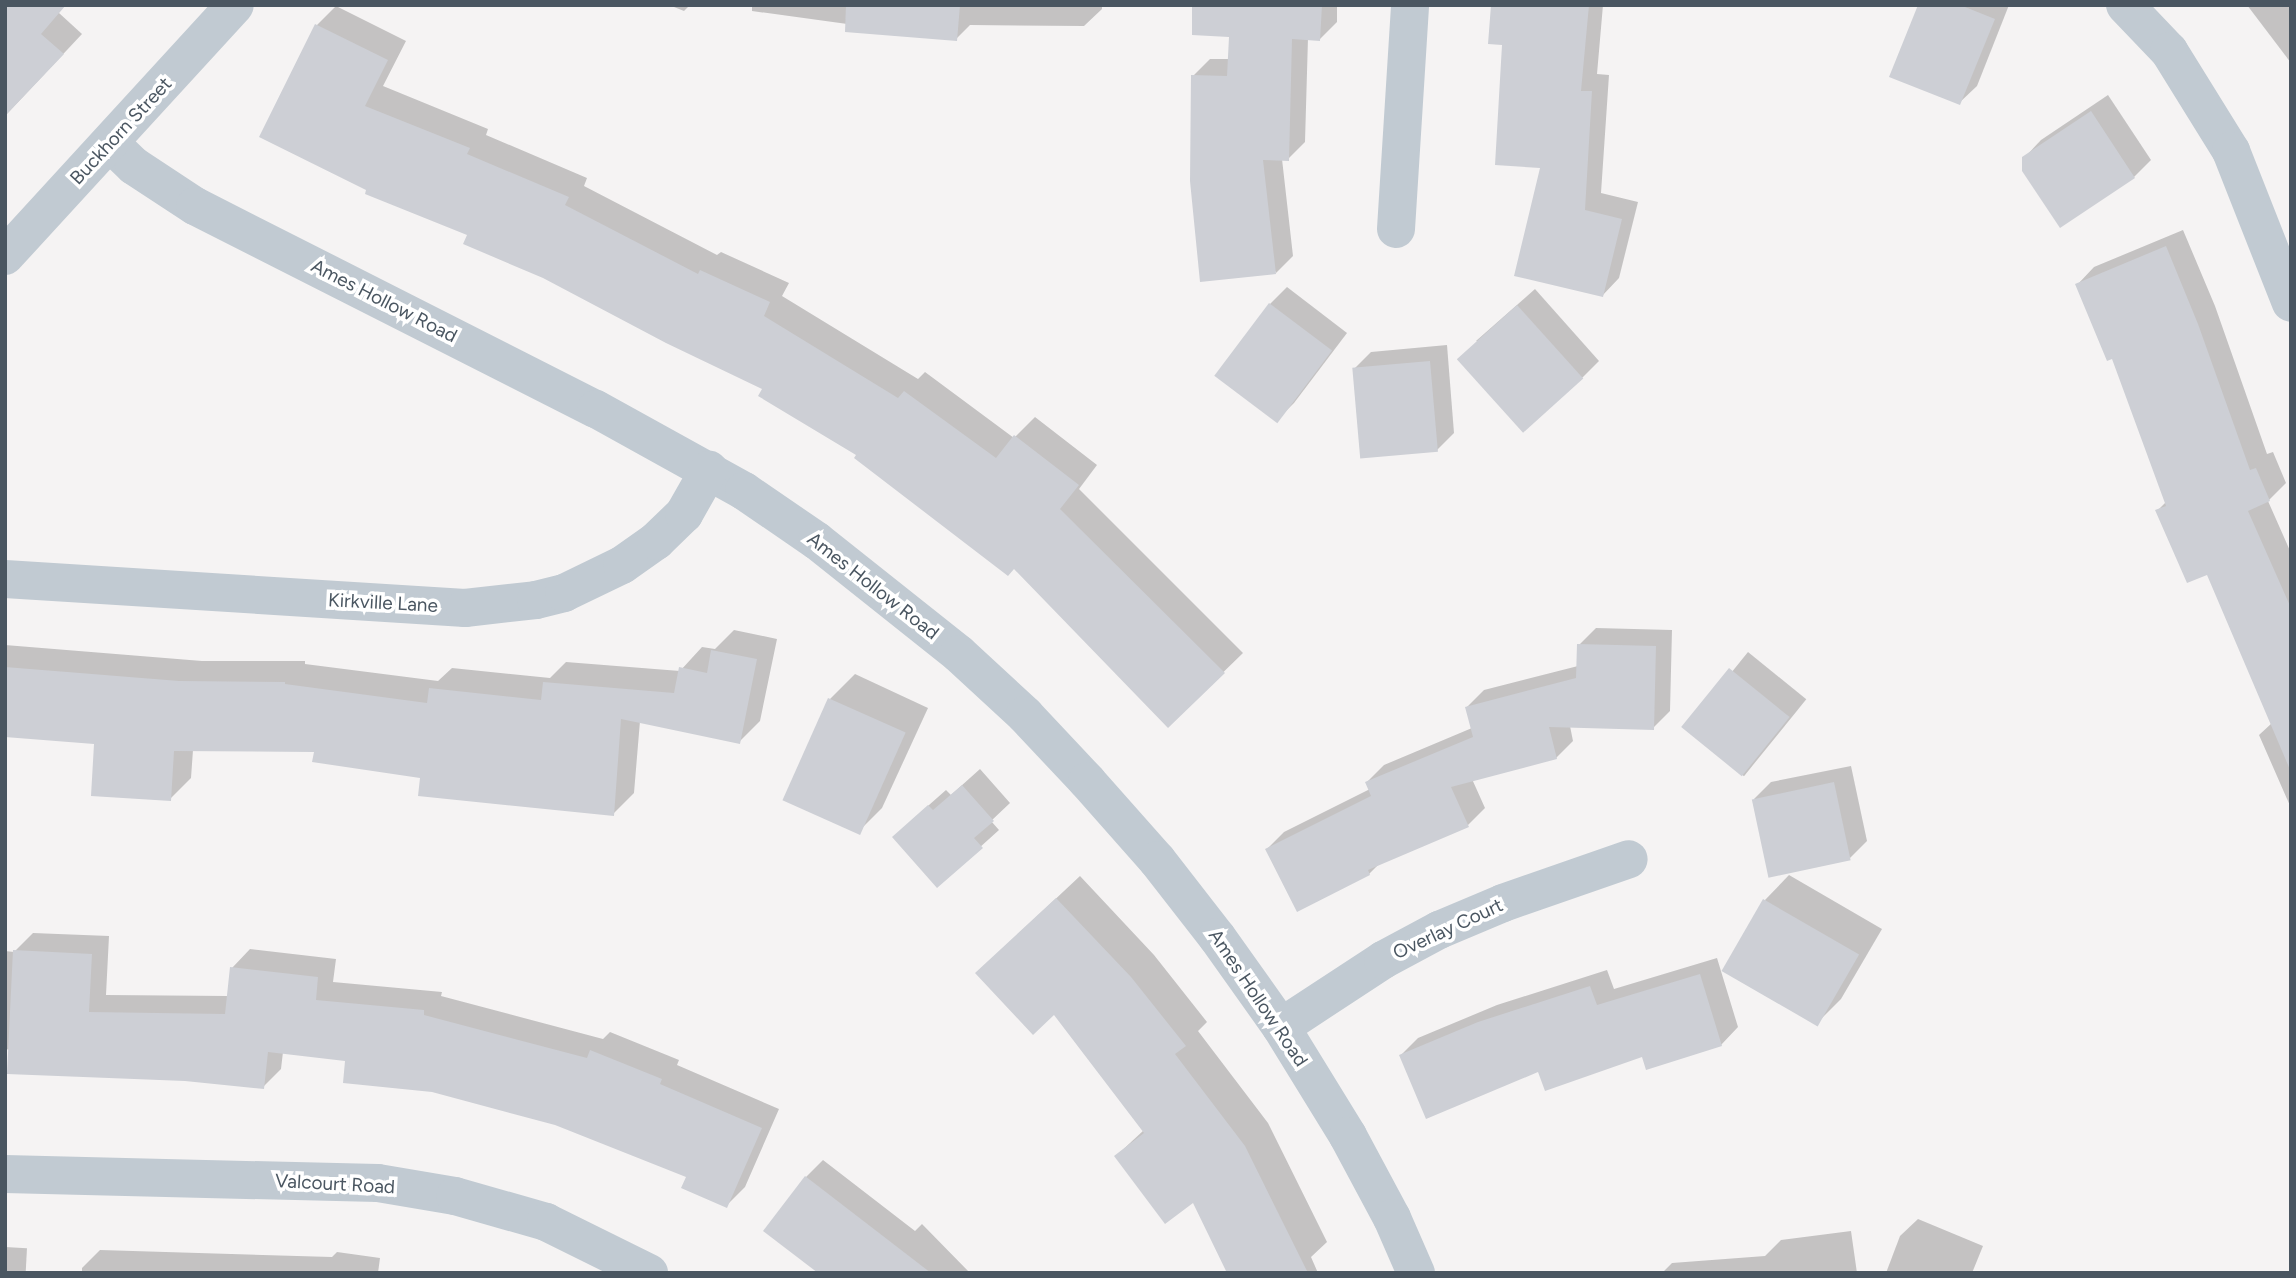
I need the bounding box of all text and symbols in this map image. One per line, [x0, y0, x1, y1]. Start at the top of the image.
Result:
street label: Buckhorn Street [66, 73, 176, 189]
street label: Ames Hollow Road [307, 254, 461, 348]
street label: Ames Hollow Road [803, 528, 943, 644]
street label: Kirkville Lane [328, 589, 438, 617]
street label: Overlay Court [1389, 894, 1507, 964]
street label: Ames Hollow Road [1204, 925, 1312, 1071]
street label: Valcourt Road [274, 1169, 396, 1199]

